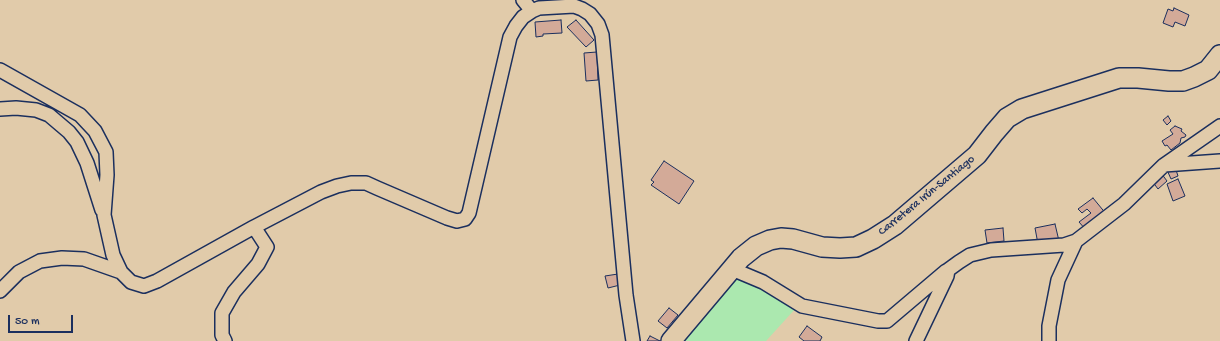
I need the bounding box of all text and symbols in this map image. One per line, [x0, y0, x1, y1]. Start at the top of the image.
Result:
street label: Carretera Irún-Santiago [876, 153, 978, 239]
scale bar [10, 307, 75, 333]
text: 50 m [15, 315, 40, 329]

